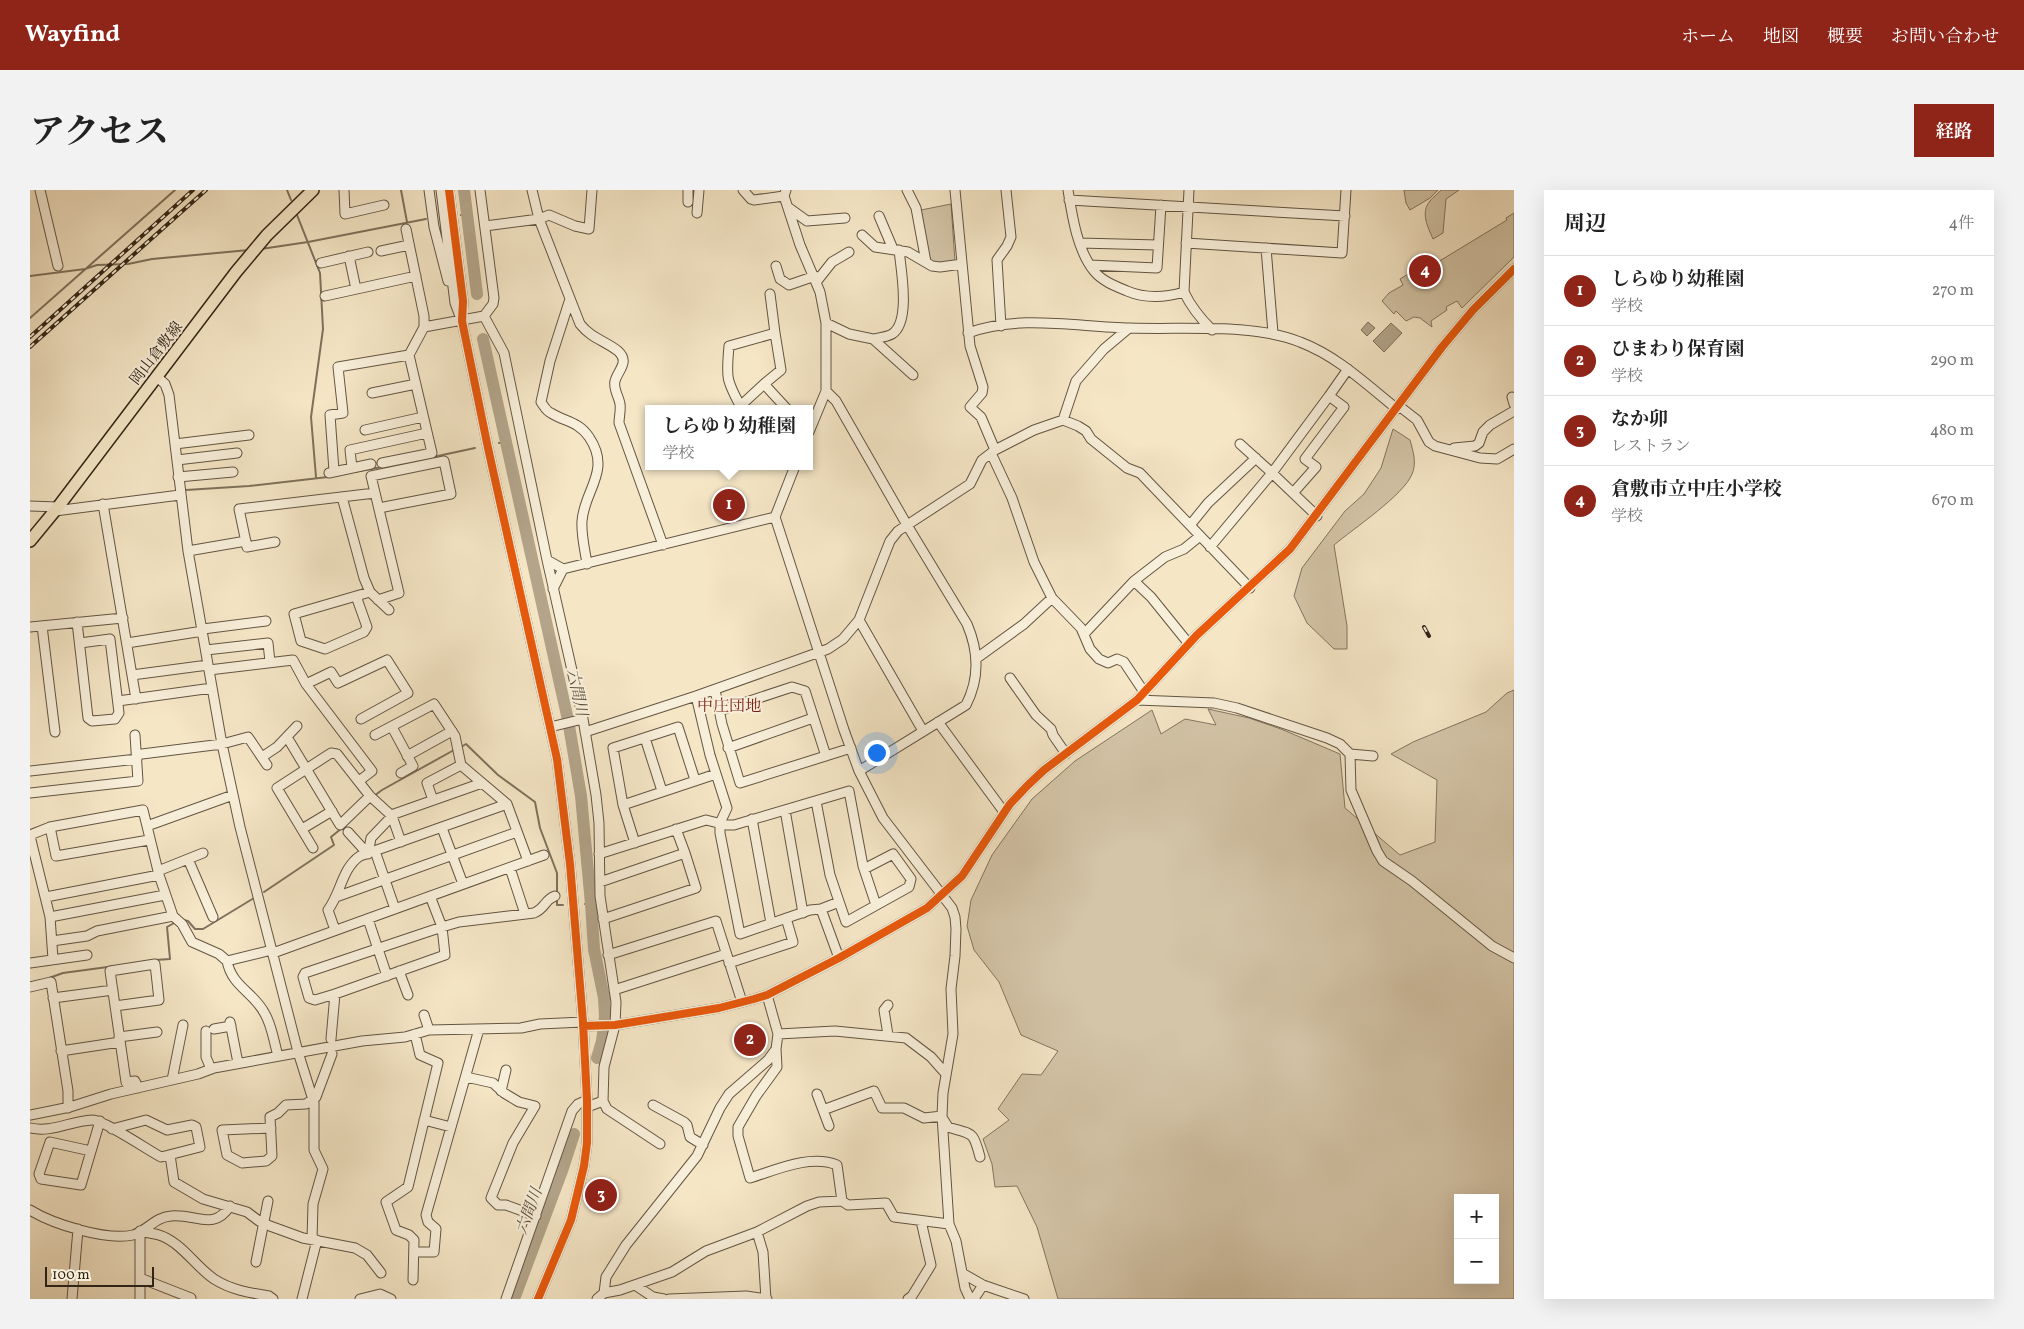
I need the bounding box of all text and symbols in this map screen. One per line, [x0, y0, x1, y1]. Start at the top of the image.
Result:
text: Wayfind [25, 18, 120, 52]
text: ホーム [1681, 25, 1735, 50]
text: 地図 [1763, 25, 1799, 50]
text: 概要 [1827, 25, 1863, 50]
text: お問い合わせ [1891, 25, 1999, 50]
button: 経路 [1914, 104, 1994, 157]
text: アクセス [30, 110, 169, 158]
text: 周辺 [1564, 210, 1606, 239]
text: 4件 [1948, 213, 1974, 235]
pin: 4 [1409, 252, 1441, 290]
text: しらゆり幼稚園 [1611, 267, 1744, 293]
text: 1 [1577, 280, 1583, 302]
text: 270 m [1932, 280, 1974, 302]
text: 学校 [1611, 296, 1643, 318]
street label: 岡山倉敷線 [126, 318, 189, 390]
text: ひまわり保育園 [1611, 337, 1744, 363]
text: 2 [1576, 350, 1584, 372]
text: 290 m [1930, 350, 1974, 372]
text: 学校 [1611, 366, 1643, 388]
popup [645, 405, 813, 470]
text: なか卯 [1611, 407, 1668, 433]
text: しらゆり幼稚園 [662, 414, 796, 440]
text: 3 [1576, 420, 1584, 442]
text: 480 m [1930, 420, 1974, 442]
text: レストラン [1611, 436, 1691, 458]
text: 学校 [662, 443, 695, 465]
text: 倉敷市立中庄小学校 [1611, 477, 1782, 503]
pin: 1 [713, 486, 745, 524]
text: 4 [1575, 490, 1585, 512]
text: 670 m [1932, 490, 1974, 512]
text: 学校 [1611, 506, 1643, 528]
water label: 六間川 [560, 667, 592, 720]
district label: 中庄団地 [697, 696, 761, 718]
your location [864, 740, 890, 766]
pin: 2 [734, 1021, 766, 1059]
pin: 3 [585, 1176, 617, 1214]
water label: 六間川 [511, 1183, 549, 1238]
map controls [1454, 1194, 1499, 1284]
button: + [1454, 1194, 1499, 1239]
button: − [1454, 1239, 1499, 1284]
scale bar [45, 1264, 154, 1287]
text: 100 m [52, 1266, 90, 1285]

